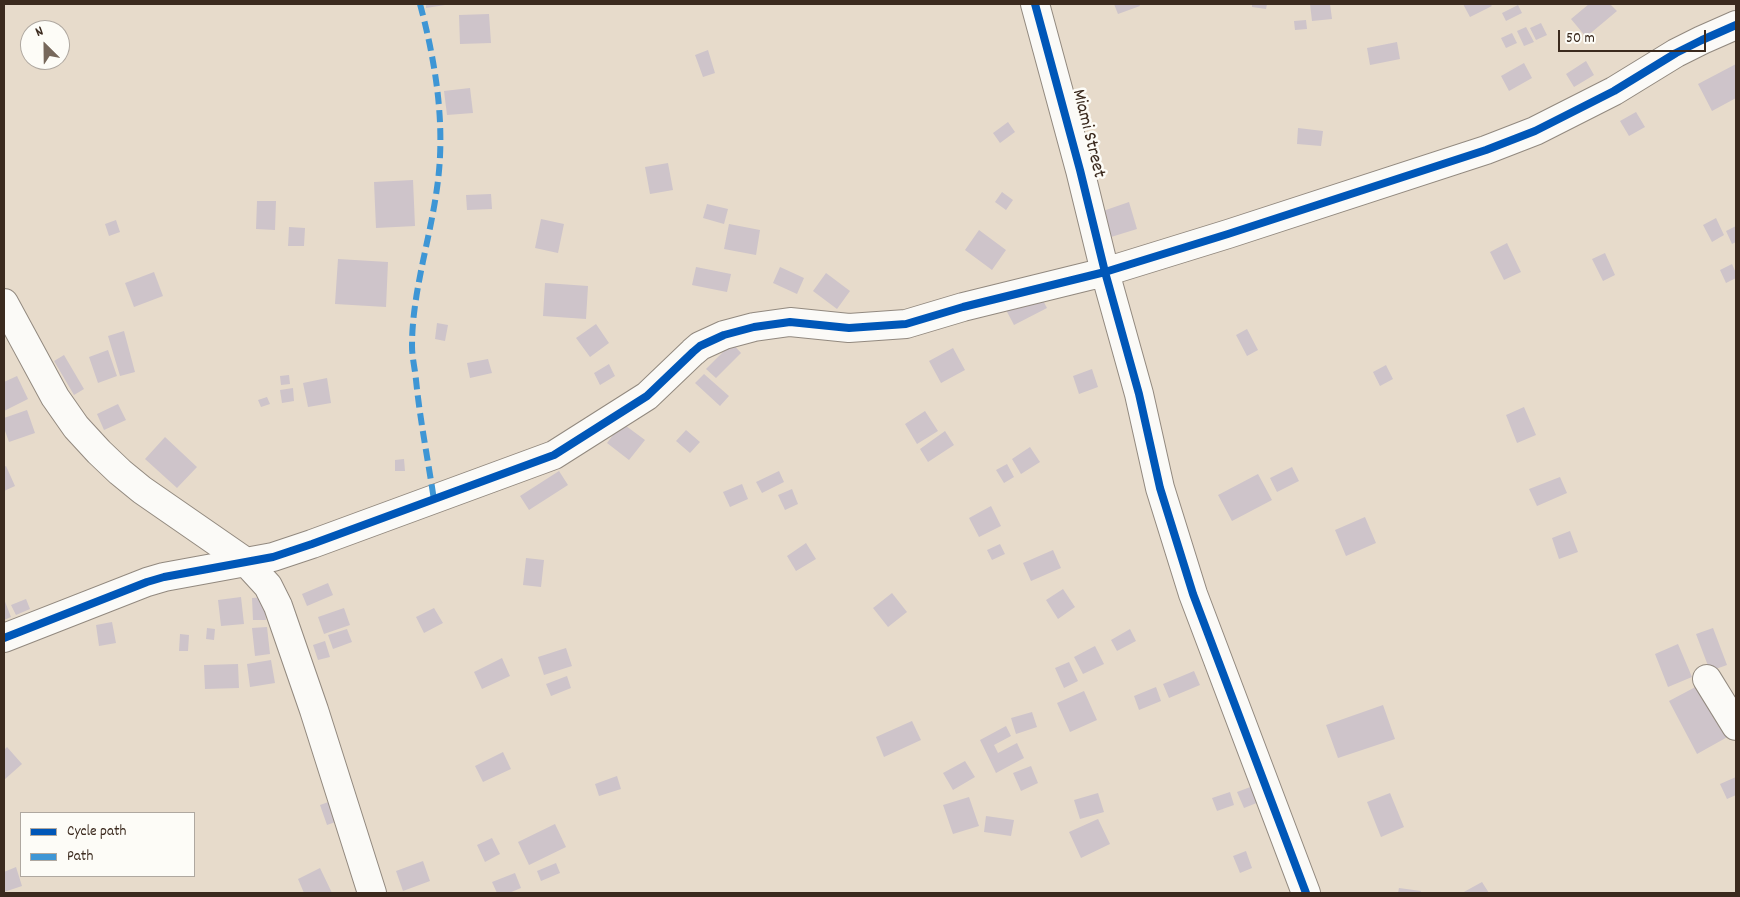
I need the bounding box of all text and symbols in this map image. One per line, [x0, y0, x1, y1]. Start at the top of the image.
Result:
north arrow [20, 20, 70, 70]
scale bar [1560, 20, 1708, 52]
text: N [32, 22, 47, 43]
text: 50 m [1566, 28, 1595, 50]
street label: Miami Street [1065, 87, 1109, 181]
legend [20, 812, 195, 877]
text: Cycle path [67, 821, 126, 843]
text: Path [67, 846, 93, 868]

